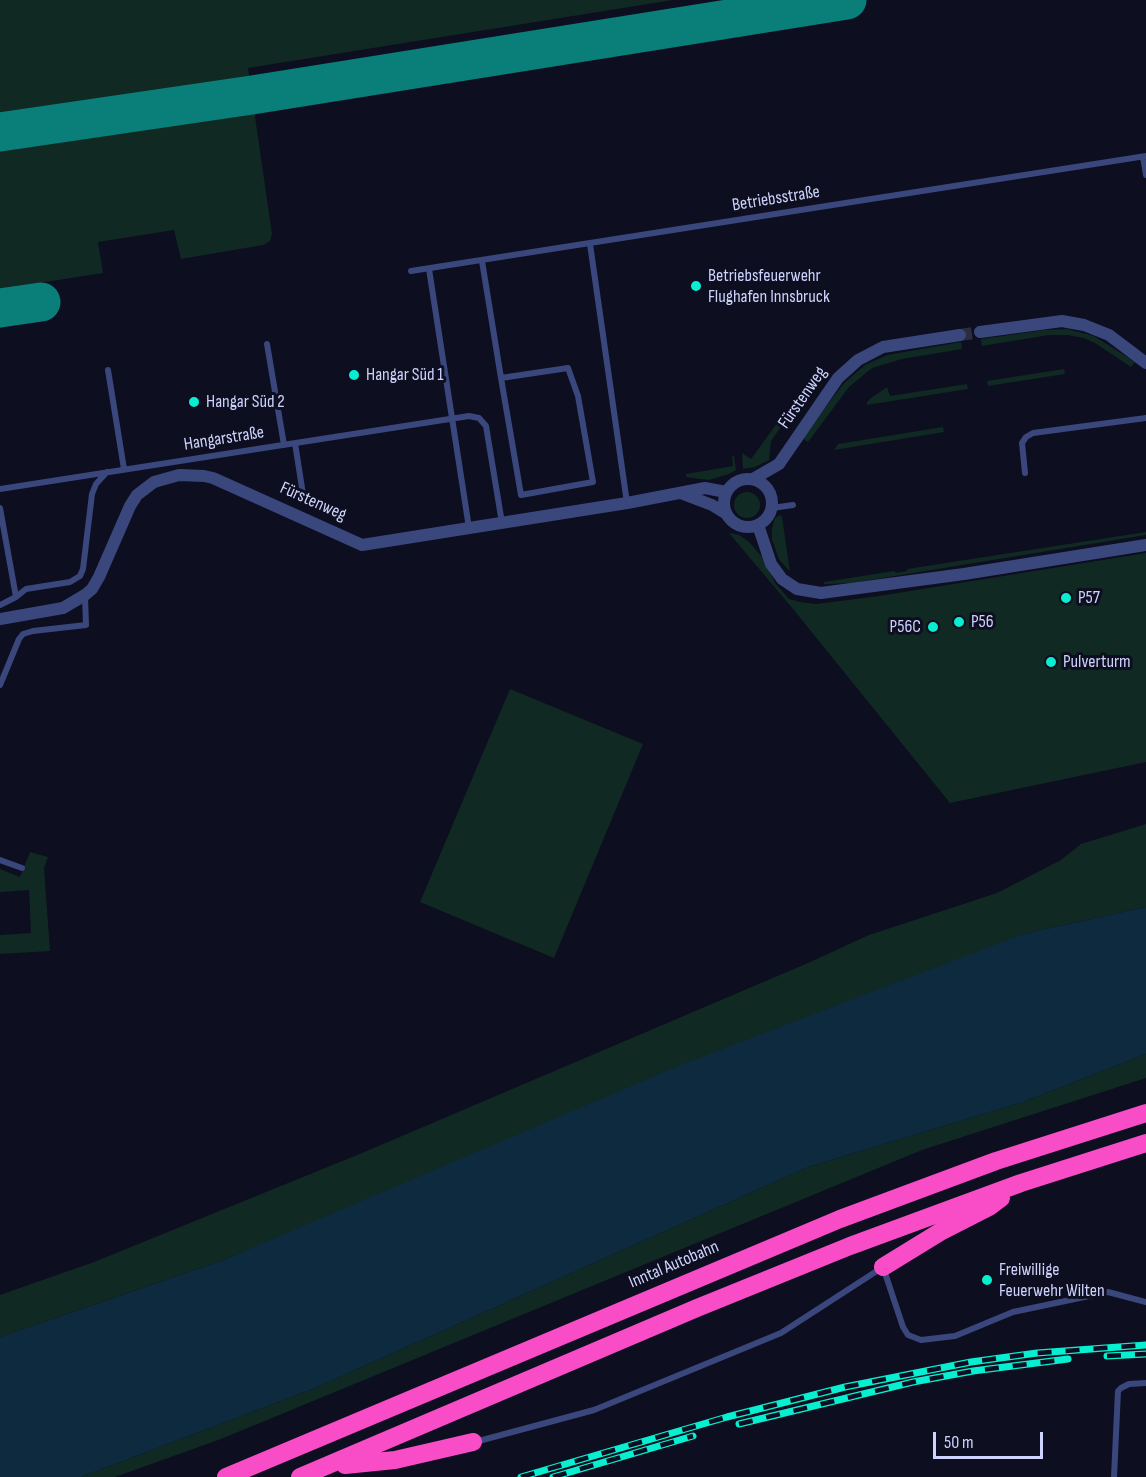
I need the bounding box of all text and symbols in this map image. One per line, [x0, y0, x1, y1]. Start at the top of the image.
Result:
street label: Betriebsstraße [730, 181, 822, 217]
place label: Betriebsfeuerwehr Flughafen Innsbruck [708, 265, 830, 308]
marker: Betriebsfeuerwehr Flughafen Innsbruck [689, 279, 703, 293]
street label: Fürstenweg [774, 363, 832, 433]
place label: Hangar Süd 1 [366, 364, 444, 386]
marker: Hangar Süd 1 [347, 368, 361, 382]
place label: Hangar Süd 2 [206, 391, 285, 413]
marker: Hangar Süd 2 [187, 395, 201, 409]
street label: Hangarstraße [182, 422, 266, 456]
street label: Fürstenweg [276, 478, 350, 526]
place label: P57 [1078, 587, 1100, 609]
marker: P57 [1059, 591, 1073, 605]
place label: P56 [971, 611, 994, 633]
marker: P56 [952, 615, 966, 629]
place label: P56C [890, 616, 921, 638]
marker: P56C [926, 620, 940, 634]
place label: Pulverturm [1063, 651, 1131, 673]
marker: Pulverturm [1044, 655, 1058, 669]
street label: Inntal Autobahn [626, 1236, 722, 1294]
place label: Freiwillige Feuerwehr Wilten [999, 1259, 1105, 1302]
marker: Freiwillige Feuerwehr Wilten [980, 1273, 994, 1287]
scale bar [936, 1420, 1046, 1458]
text: 50 m [944, 1432, 974, 1453]

